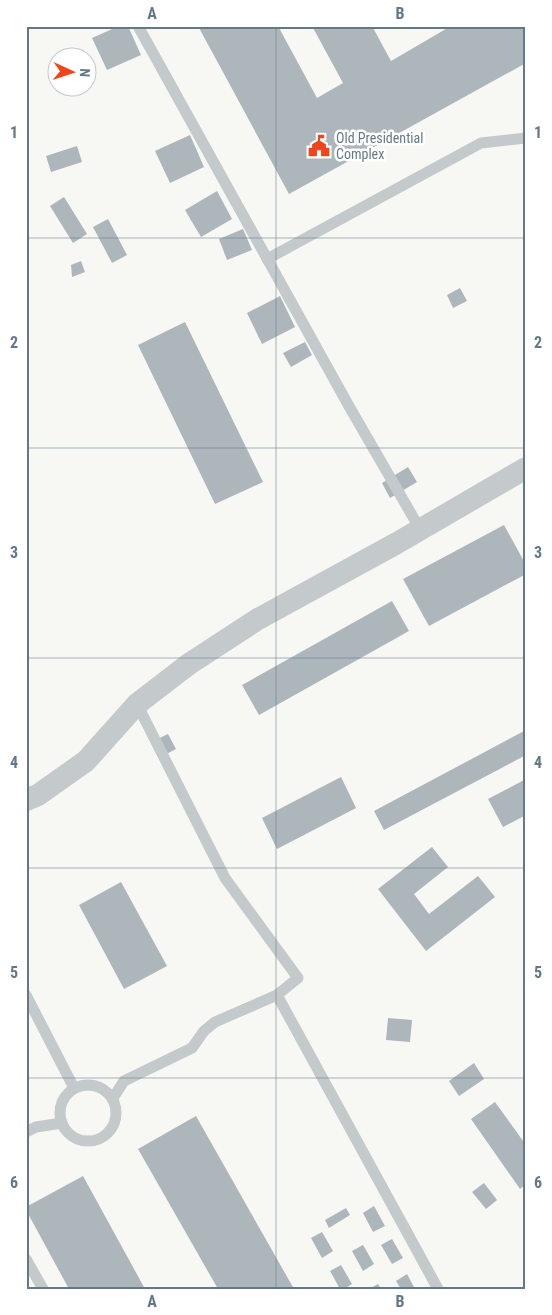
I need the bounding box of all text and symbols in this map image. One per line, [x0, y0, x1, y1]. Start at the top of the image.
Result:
text: A [147, 4, 157, 23]
text: B [396, 4, 405, 23]
north arrow [48, 48, 98, 98]
text: N [77, 68, 93, 77]
text: 1 [10, 123, 18, 142]
text: 1 [534, 123, 542, 142]
place label: Old Presidential Complex [336, 130, 423, 162]
public building icon: Old Presidential Complex [306, 133, 332, 159]
text: 2 [10, 333, 18, 352]
text: 2 [534, 333, 542, 352]
text: 3 [10, 543, 18, 562]
text: 3 [534, 543, 542, 562]
text: 4 [10, 753, 18, 772]
text: 4 [534, 753, 542, 772]
text: 5 [10, 963, 18, 982]
text: 5 [534, 963, 542, 982]
text: 6 [10, 1173, 18, 1192]
text: 6 [534, 1173, 542, 1192]
text: A [147, 1292, 157, 1311]
text: B [396, 1292, 405, 1311]

